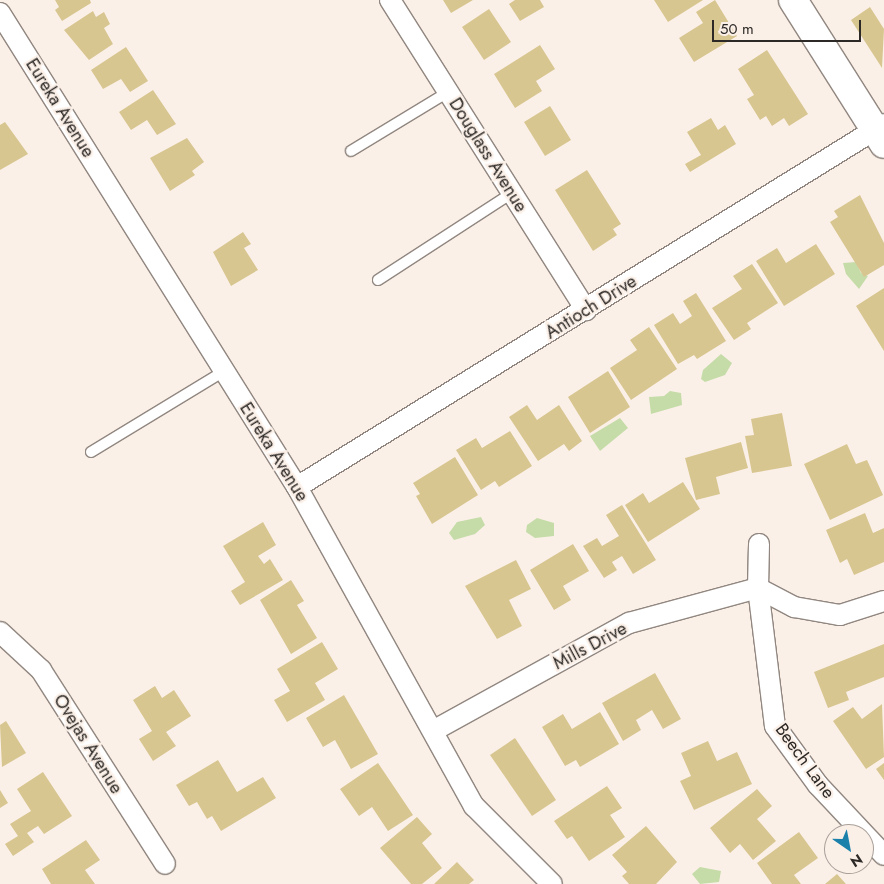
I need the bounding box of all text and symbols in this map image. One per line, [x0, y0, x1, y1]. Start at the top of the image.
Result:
scale bar [714, 10, 863, 42]
text: 50 m [720, 18, 754, 40]
street label: Eureka Avenue [21, 55, 99, 161]
street label: Douglass Avenue [444, 94, 532, 216]
street label: Antioch Drive [541, 270, 641, 344]
street label: Eureka Avenue [235, 399, 313, 505]
street label: Mills Drive [550, 618, 630, 674]
street label: Ovejas Avenue [49, 690, 127, 798]
street label: Beech Lane [771, 719, 839, 803]
north arrow [824, 824, 874, 874]
text: N [847, 849, 867, 872]

